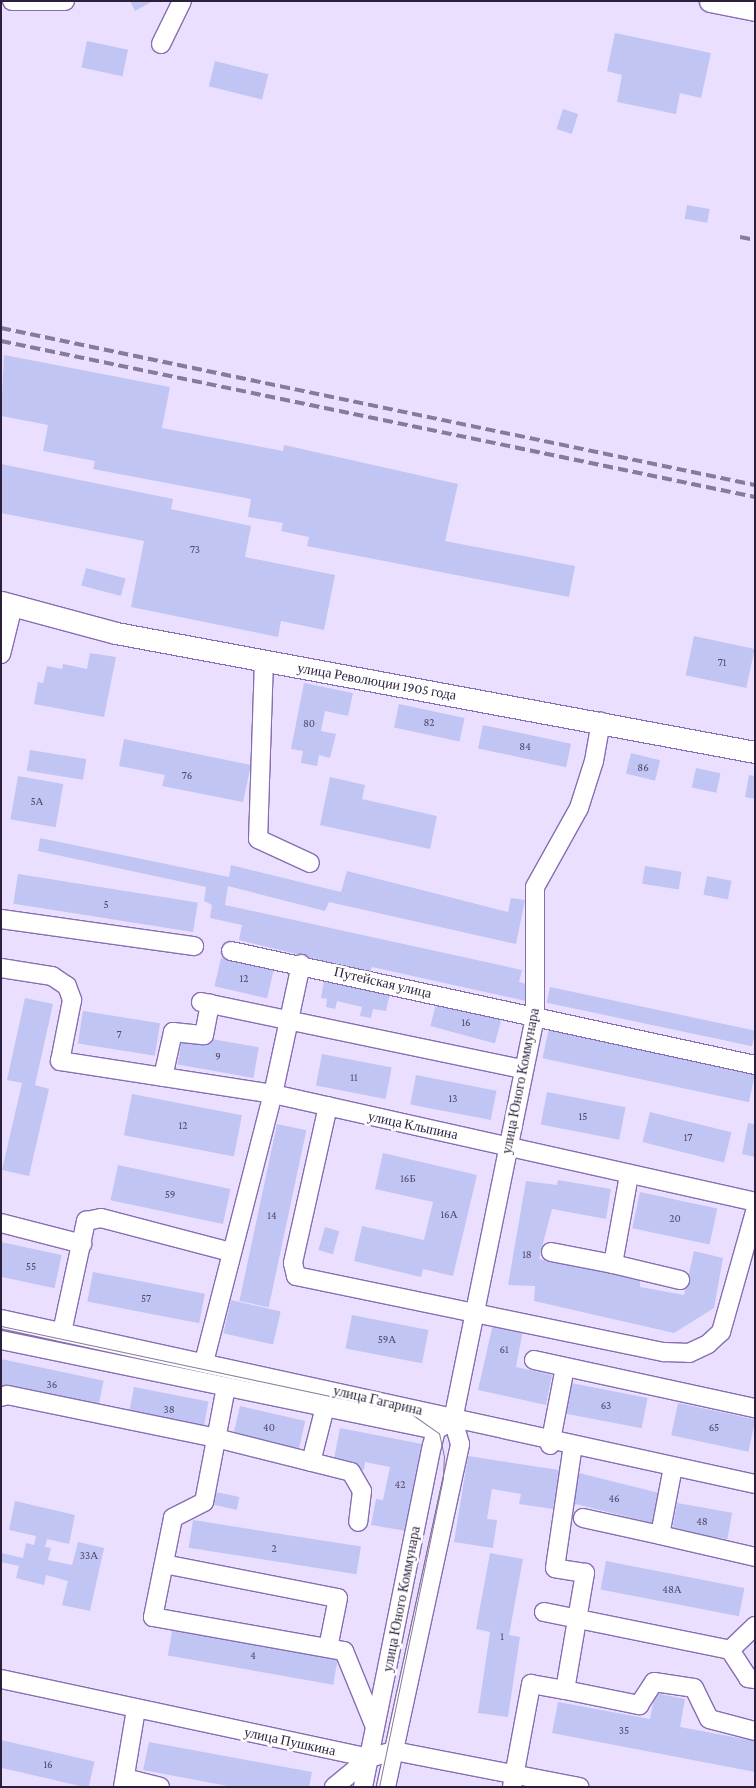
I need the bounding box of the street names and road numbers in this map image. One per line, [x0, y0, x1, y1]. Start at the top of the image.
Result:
street label: улица Революции 1905 года [296, 659, 458, 703]
street label: Путейская улица [333, 963, 433, 1001]
street label: улица Юного Коммунара [498, 1007, 542, 1155]
street label: улица Клыпина [366, 1107, 460, 1143]
street label: улица Гагарина [332, 1382, 424, 1418]
street label: улица Юного Коммунара [379, 1525, 423, 1673]
street label: улица Пушкина [243, 1723, 337, 1759]

